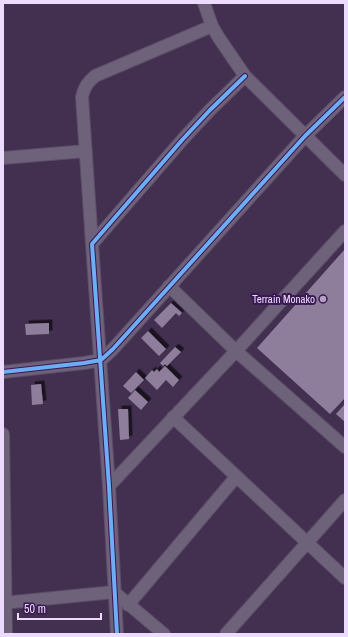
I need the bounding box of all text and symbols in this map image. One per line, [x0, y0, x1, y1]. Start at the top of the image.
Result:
place label: Terrain Monako [252, 292, 315, 306]
marker: Terrain Monako [318, 294, 328, 304]
scale bar [18, 595, 101, 621]
text: 50 m [24, 601, 46, 617]

